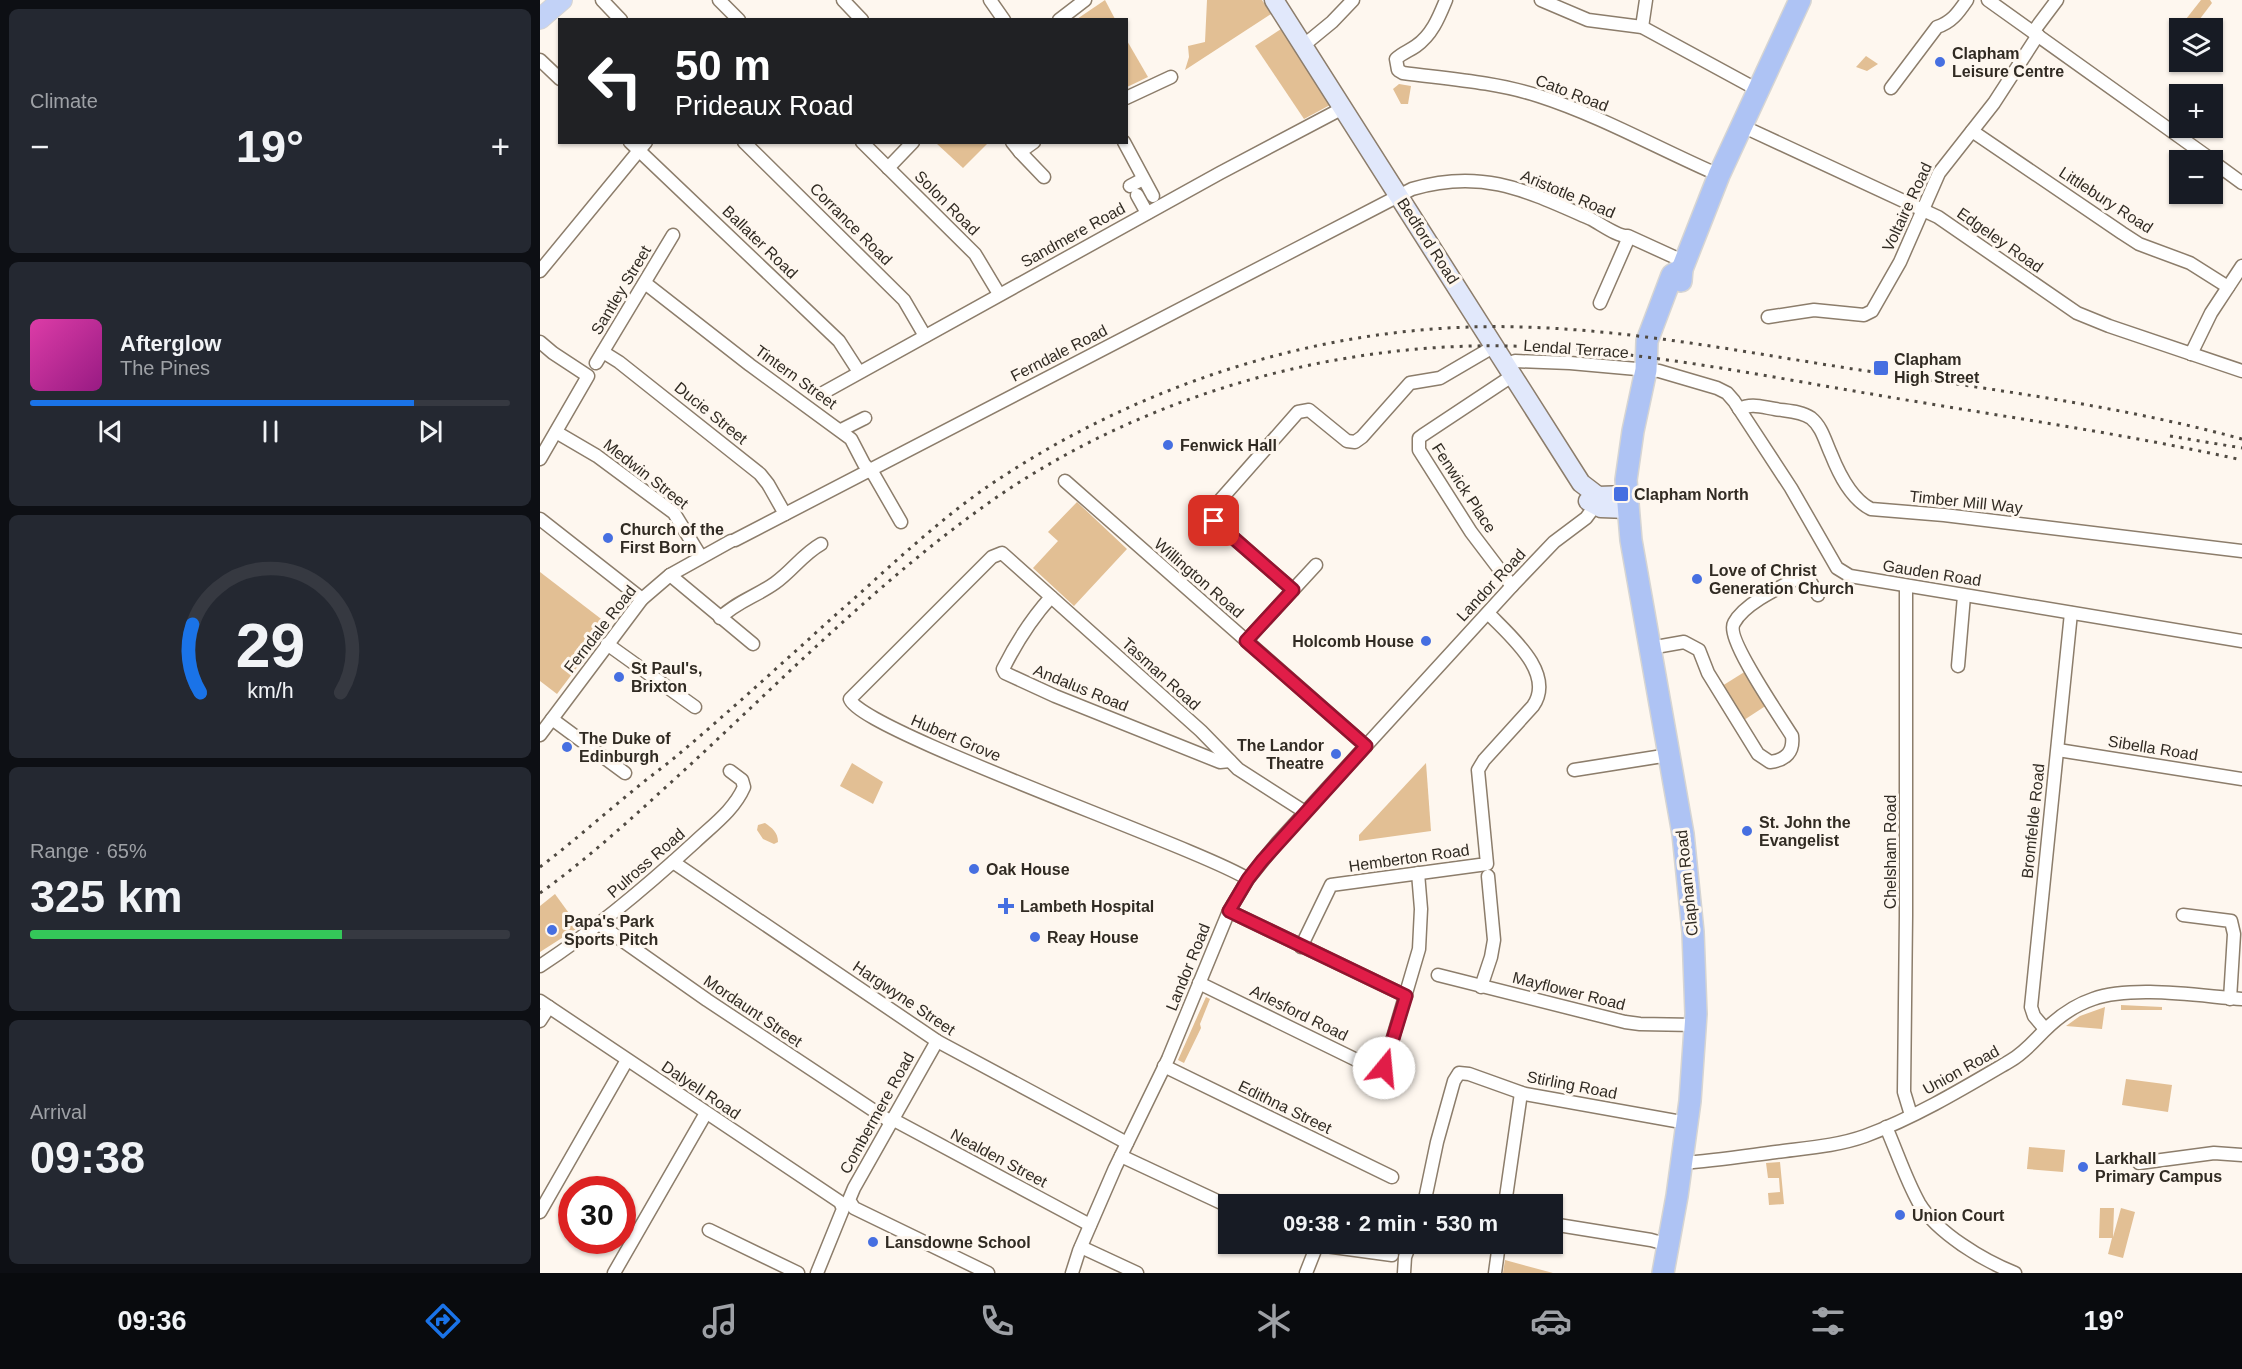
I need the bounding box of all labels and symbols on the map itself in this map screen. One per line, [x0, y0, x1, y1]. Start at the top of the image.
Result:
place label: Clapham Leisure Centre [1952, 45, 2064, 80]
marker: Clapham Leisure Centre [1933, 55, 1947, 69]
street label: Cato Road [1533, 71, 1611, 115]
street label: Voltaire Road [1879, 160, 1935, 254]
street label: Littlebury Road [2056, 164, 2156, 236]
street label: Solon Road [911, 167, 983, 239]
street label: Aristotle Road [1518, 167, 1618, 221]
street label: Corrance Road [807, 180, 895, 268]
street label: Bedford Road [1394, 195, 1462, 287]
street label: Sandmere Road [1018, 199, 1128, 271]
street label: Ballater Road [719, 202, 801, 282]
street label: Edgeley Road [1954, 204, 2046, 276]
street label: Santley Street [588, 242, 654, 337]
street label: Ferndale Road [1008, 321, 1110, 385]
street label: Lendal Terrace [1523, 337, 1629, 361]
street label: Tintern Street [752, 342, 840, 413]
place label: Clapham High Street [1894, 351, 1980, 386]
marker: Clapham High Street [1872, 359, 1890, 377]
street label: Ducie Street [671, 379, 751, 448]
street label: Medwin Street [600, 436, 692, 513]
place label: Fenwick Hall [1180, 437, 1277, 454]
marker: Fenwick Hall [1161, 438, 1175, 452]
street label: Fenwick Place [1429, 440, 1499, 536]
marker: Clapham North [1612, 485, 1630, 503]
place label: Clapham North [1634, 486, 1749, 503]
street label: Timber Mill Way [1909, 488, 2023, 516]
pin [1188, 495, 1239, 546]
place label: Church of the First Born [620, 521, 724, 556]
marker: Church of the First Born [601, 531, 615, 545]
street label: Willington Road [1151, 535, 1247, 621]
street label: Landor Road [1453, 545, 1529, 625]
street label: Gauden Road [1881, 557, 1983, 589]
place label: Love of Christ Generation Church [1709, 562, 1854, 597]
marker: Love of Christ Generation Church [1690, 572, 1704, 586]
street label: Ferndale Road [561, 582, 639, 676]
place label: Holcomb House [1292, 633, 1414, 650]
marker: Holcomb House [1419, 634, 1433, 648]
street label: Tasman Road [1119, 635, 1203, 713]
place label: St Paul's, Brixton [631, 660, 702, 695]
street label: Andalus Road [1031, 661, 1131, 715]
marker: St Paul's, Brixton [612, 670, 626, 684]
street label: Hubert Grove [908, 711, 1004, 765]
place label: The Duke of Edinburgh [579, 730, 671, 765]
street label: Sibella Road [2107, 733, 2199, 763]
place label: The Landor Theatre [1237, 737, 1324, 772]
marker: The Duke of Edinburgh [560, 740, 574, 754]
marker: The Landor Theatre [1329, 747, 1343, 761]
street label: Bromfelde Road [2019, 763, 2047, 879]
street label: Chelsham Road [1882, 795, 1899, 909]
place label: St. John the Evangelist [1759, 814, 1851, 849]
marker: St. John the Evangelist [1740, 824, 1754, 838]
street label: Pulross Road [604, 825, 688, 901]
street label: Clapham Road [1673, 829, 1701, 937]
street label: Hemberton Road [1347, 841, 1471, 875]
place label: Oak House [986, 861, 1070, 878]
marker: Oak House [967, 862, 981, 876]
marker: Lambeth Hospital [997, 897, 1015, 915]
place label: Lambeth Hospital [1020, 898, 1154, 915]
place label: Papa's Park Sports Pitch [564, 913, 658, 948]
street label: Landor Road [1163, 921, 1213, 1013]
marker: Papa's Park Sports Pitch [545, 923, 559, 937]
place label: Reay House [1047, 929, 1139, 946]
marker: Reay House [1028, 930, 1042, 944]
street label: Hargwyne Street [850, 958, 959, 1039]
street label: Mayflower Road [1511, 969, 1627, 1013]
street label: Mordaunt Street [701, 972, 806, 1050]
street label: Arlesford Road [1247, 982, 1351, 1044]
position arrow [1352, 1036, 1416, 1100]
street label: Union Road [1920, 1042, 2002, 1098]
street label: Combermere Road [837, 1049, 917, 1177]
street label: Dalyell Road [659, 1058, 743, 1122]
street label: Stirling Road [1525, 1068, 1619, 1102]
street label: Edithna Street [1236, 1077, 1335, 1137]
street label: Nealden Street [948, 1125, 1051, 1191]
place label: Larkhall Primary Campus [2095, 1150, 2222, 1185]
marker: Larkhall Primary Campus [2076, 1160, 2090, 1174]
speed limit sign: 30 [558, 1176, 636, 1254]
place label: Union Court [1912, 1207, 2005, 1224]
marker: Union Court [1893, 1208, 1907, 1222]
place label: Lansdowne School [885, 1234, 1031, 1251]
marker: Lansdowne School [866, 1235, 880, 1249]

